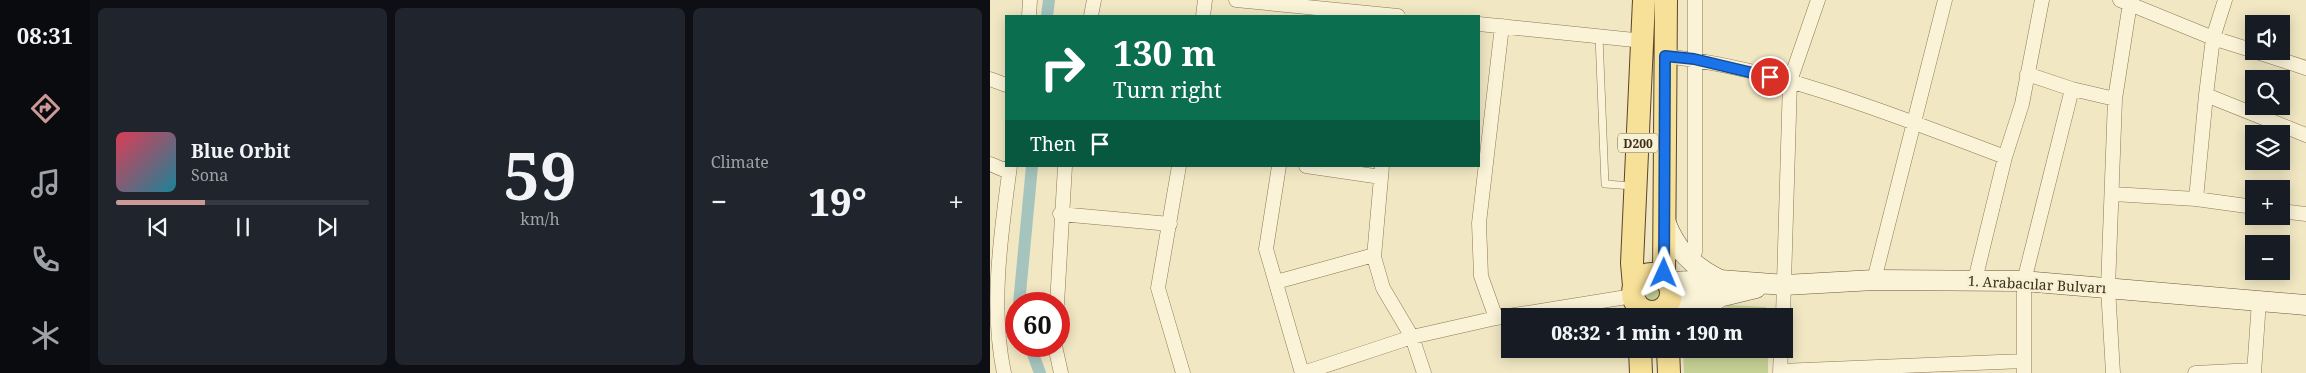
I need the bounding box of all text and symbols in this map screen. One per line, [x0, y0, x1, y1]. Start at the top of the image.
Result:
map controls [2245, 15, 2290, 280]
button: sound [2245, 15, 2290, 60]
text: 08:31 [17, 20, 73, 50]
text: 130 m [1113, 29, 1216, 76]
icon: right [1030, 35, 1095, 100]
pin [1749, 56, 1791, 98]
icon: arrive [1756, 63, 1784, 91]
button: search [2245, 70, 2290, 115]
text: Turn right [1113, 74, 1222, 104]
icon: directions [28, 91, 63, 126]
button: layers [2245, 125, 2290, 170]
icon: arrive [1086, 130, 1114, 158]
text: 59 [503, 131, 577, 219]
text: Then [1030, 131, 1076, 157]
road number: D200 [1618, 134, 1658, 152]
text: Blue Orbit [191, 138, 291, 164]
text: Climate [711, 151, 769, 173]
text: Sona [191, 164, 228, 186]
icon: music [28, 166, 63, 201]
text: 19° [808, 175, 867, 227]
button: + [2245, 180, 2290, 225]
text: − [711, 182, 727, 220]
text: + [948, 182, 964, 220]
text: km/h [520, 208, 560, 230]
icon: previous [144, 213, 172, 241]
icon: pause [229, 213, 257, 241]
icon: next [313, 213, 341, 241]
button: − [2245, 235, 2290, 280]
icon: phone [28, 242, 63, 277]
position arrow [1637, 246, 1689, 298]
street label: 1. Arabacılar Bulvarı [1967, 271, 2107, 297]
speed limit sign: 60 [1005, 292, 1070, 357]
icon: climate [28, 318, 63, 353]
text: 08:32 · 1 min · 190 m [1551, 320, 1743, 346]

